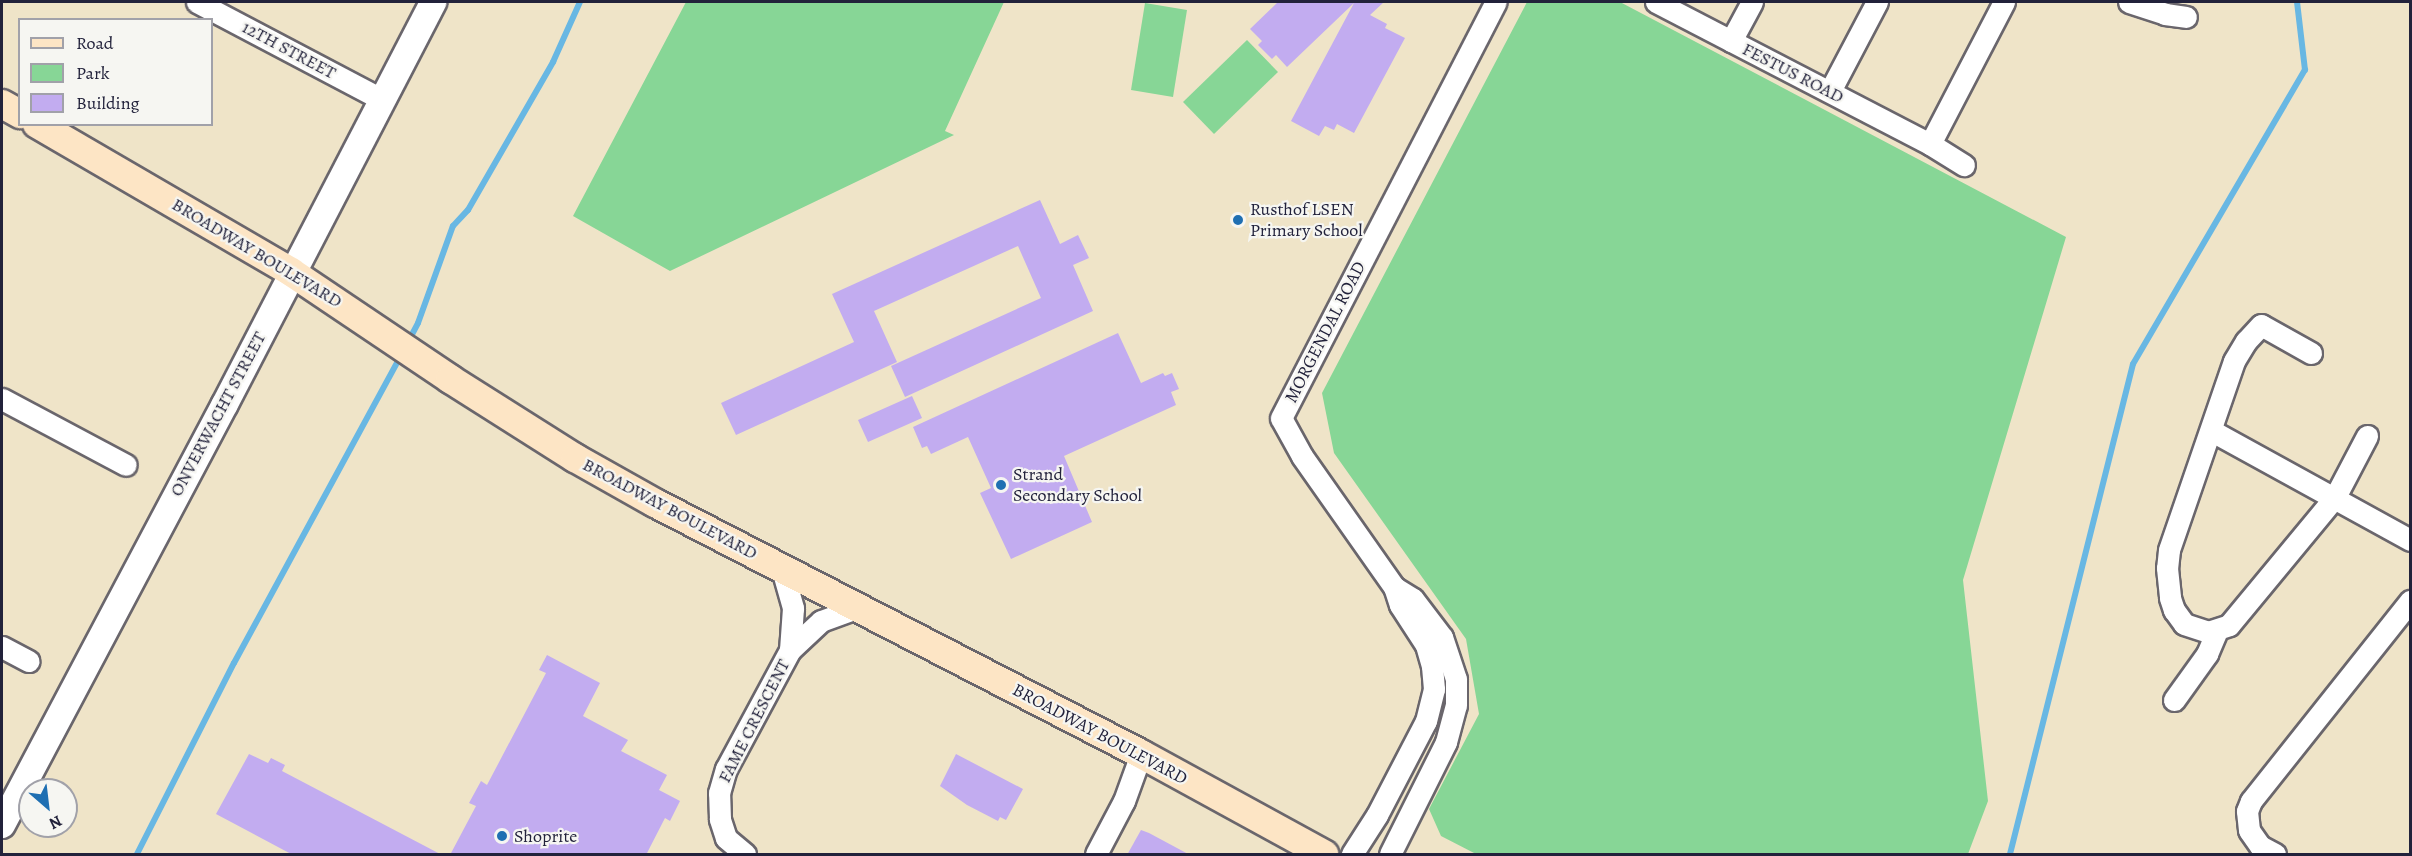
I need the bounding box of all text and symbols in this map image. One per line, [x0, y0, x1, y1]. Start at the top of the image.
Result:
street label: 12TH STREET [238, 16, 340, 84]
legend [18, 18, 213, 126]
text: Road [76, 31, 113, 55]
street label: FESTUS ROAD [1739, 38, 1847, 108]
text: Park [76, 61, 110, 85]
text: Building [76, 91, 140, 115]
street label: BROADWAY BOULEVARD [168, 194, 346, 312]
place label: Rusthof LSEN Primary School [1250, 199, 1363, 242]
marker: Rusthof LSEN Primary School [1231, 213, 1245, 227]
street label: MORGENDAL ROAD [1280, 258, 1370, 406]
street label: ONVERWACHT STREET [165, 328, 271, 500]
street label: BROADWAY BOULEVARD [579, 454, 761, 564]
place label: Strand Secondary School [1013, 464, 1142, 506]
marker: Strand Secondary School [994, 478, 1008, 492]
street label: FAME CRESCENT [714, 656, 794, 786]
street label: BROADWAY BOULEVARD [1009, 679, 1191, 789]
north arrow [18, 778, 78, 838]
text: N [45, 810, 66, 835]
place label: Shoprite [514, 825, 577, 847]
marker: Shoprite [495, 829, 509, 843]

